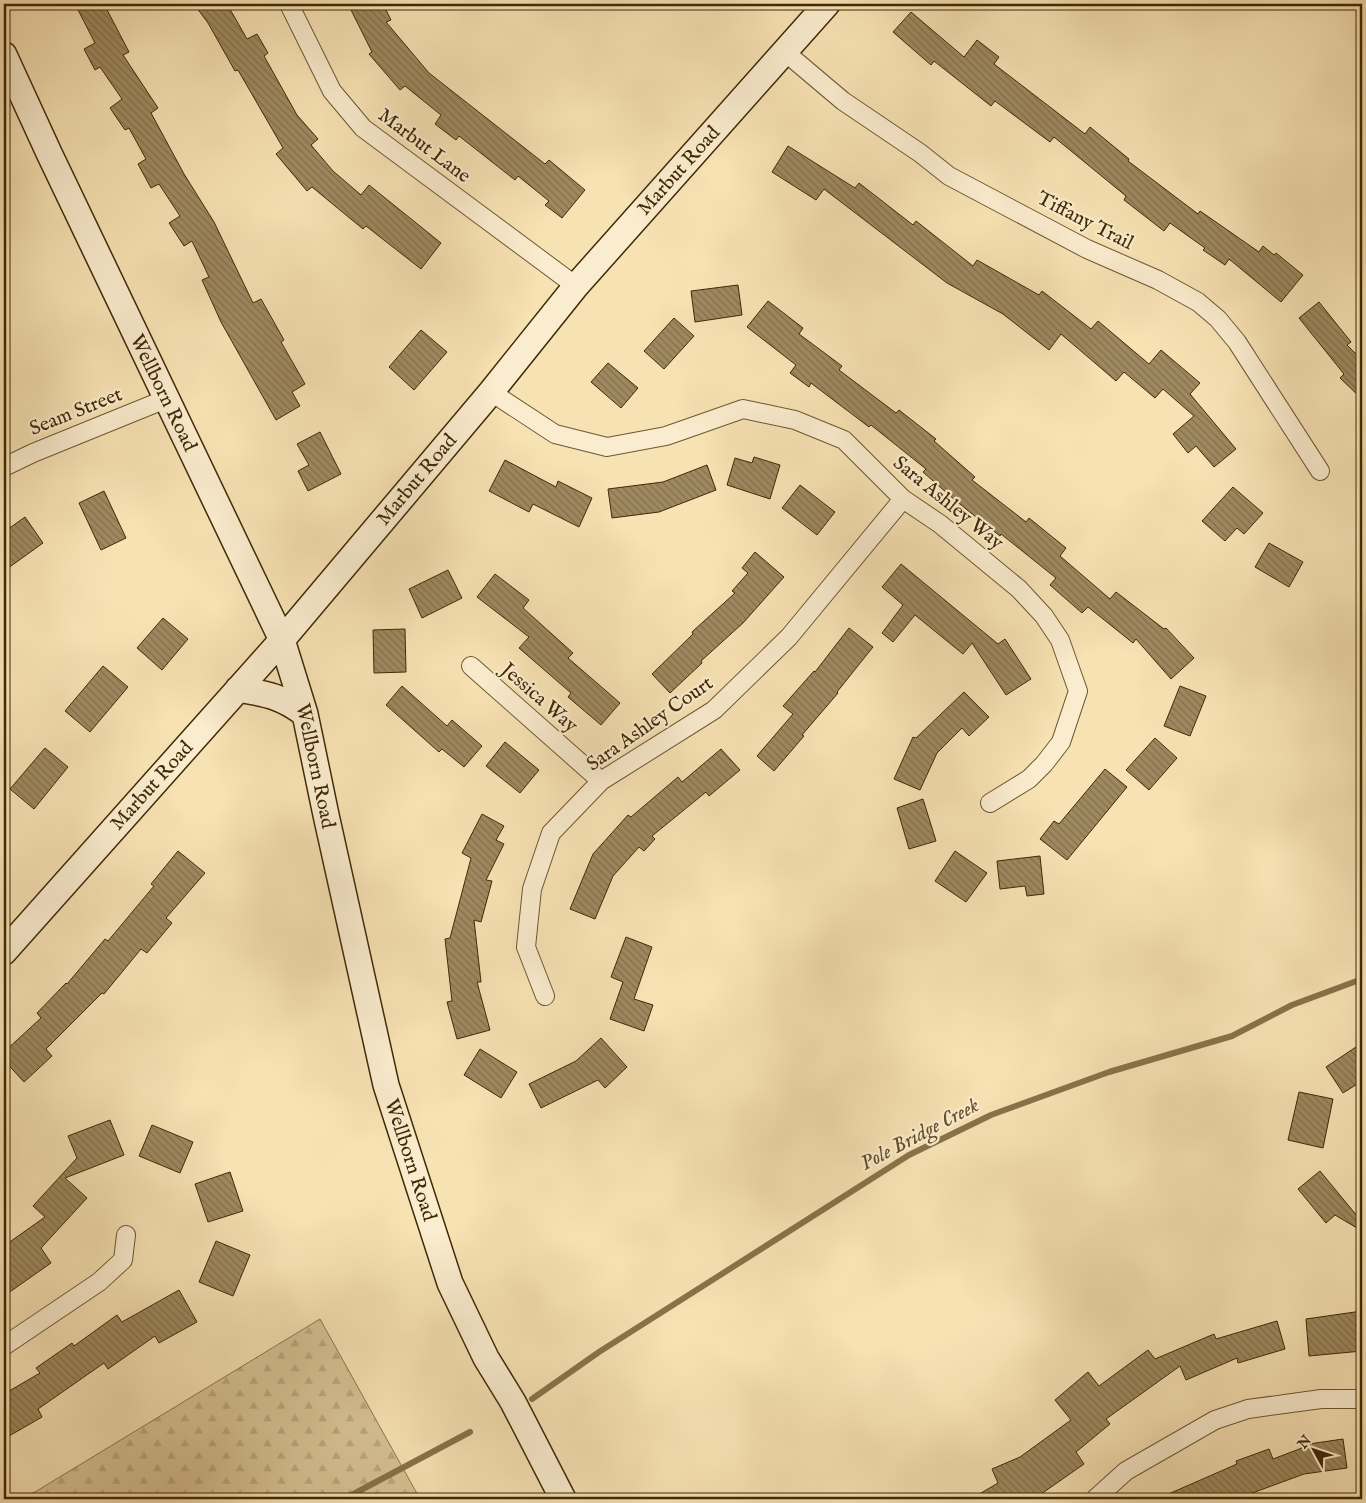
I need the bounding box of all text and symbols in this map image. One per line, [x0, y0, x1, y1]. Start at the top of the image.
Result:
street label: Marbut Lane [373, 103, 475, 189]
street label: Marbut Road [632, 121, 726, 221]
street label: Tiffany Trail [1033, 186, 1138, 256]
street label: Wellborn Road [124, 330, 202, 456]
street label: Seam Street [26, 382, 126, 442]
street label: Marbut Road [371, 429, 463, 531]
street label: Sara Ashley Way [888, 451, 1009, 555]
street label: Jessica Way [494, 656, 583, 738]
street label: Sara Ashley Court [582, 671, 718, 777]
street label: Wellborn Road [290, 701, 341, 831]
street label: Marbut Road [105, 736, 199, 836]
water label: Pole Bridge Creek [856, 1092, 985, 1178]
street label: Wellborn Road [378, 1096, 442, 1225]
north arrow [1288, 1426, 1338, 1476]
text: N [1293, 1432, 1316, 1453]

